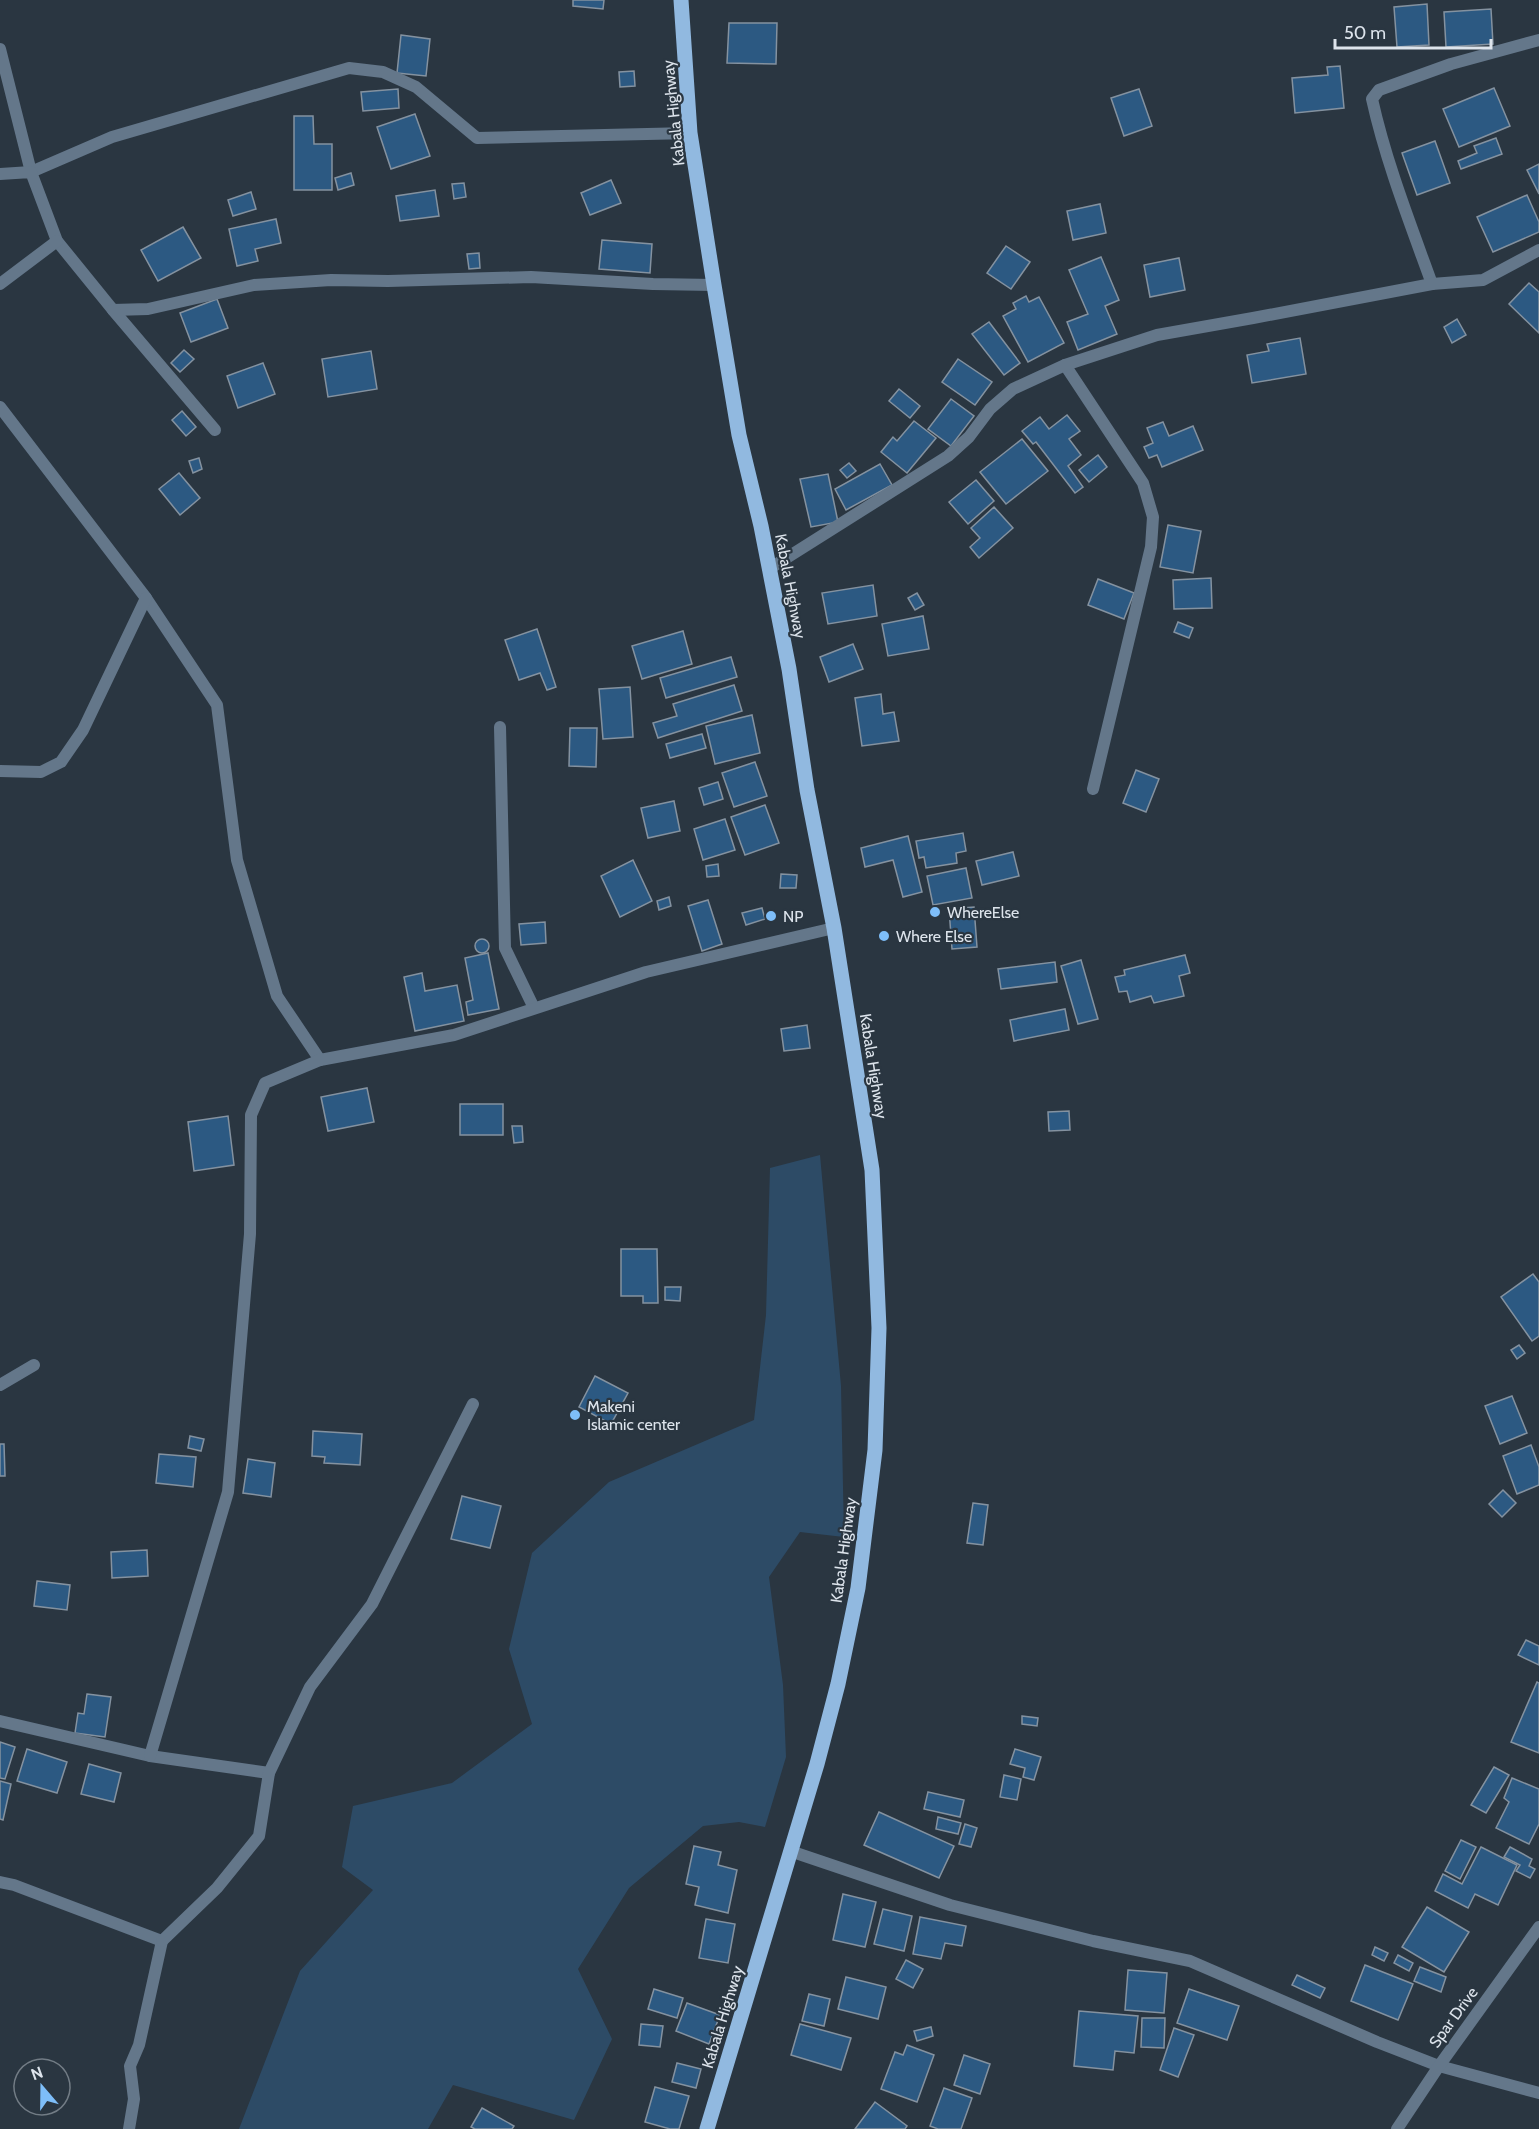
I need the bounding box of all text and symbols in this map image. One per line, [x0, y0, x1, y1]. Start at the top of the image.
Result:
scale bar [1335, 12, 1491, 50]
text: 50 m [1344, 22, 1386, 44]
street label: Kabala Highway [658, 59, 689, 167]
street label: Kabala Highway [771, 532, 810, 640]
place label: WhereElse [947, 903, 1019, 922]
marker: WhereElse [928, 905, 942, 919]
place label: NP [783, 907, 803, 926]
marker: NP [764, 909, 778, 923]
place label: Where Else [896, 927, 972, 946]
marker: Where Else [877, 929, 891, 943]
street label: Kabala Highway [856, 1012, 891, 1120]
place label: Makeni Islamic center [587, 1397, 681, 1434]
marker: Makeni Islamic center [568, 1408, 582, 1422]
street label: Kabala Highway [827, 1496, 860, 1604]
street label: Kabala Highway [698, 1963, 747, 2071]
street label: Spar Drive [1425, 1983, 1482, 2051]
north arrow [12, 2057, 72, 2117]
text: N [28, 2063, 46, 2084]

